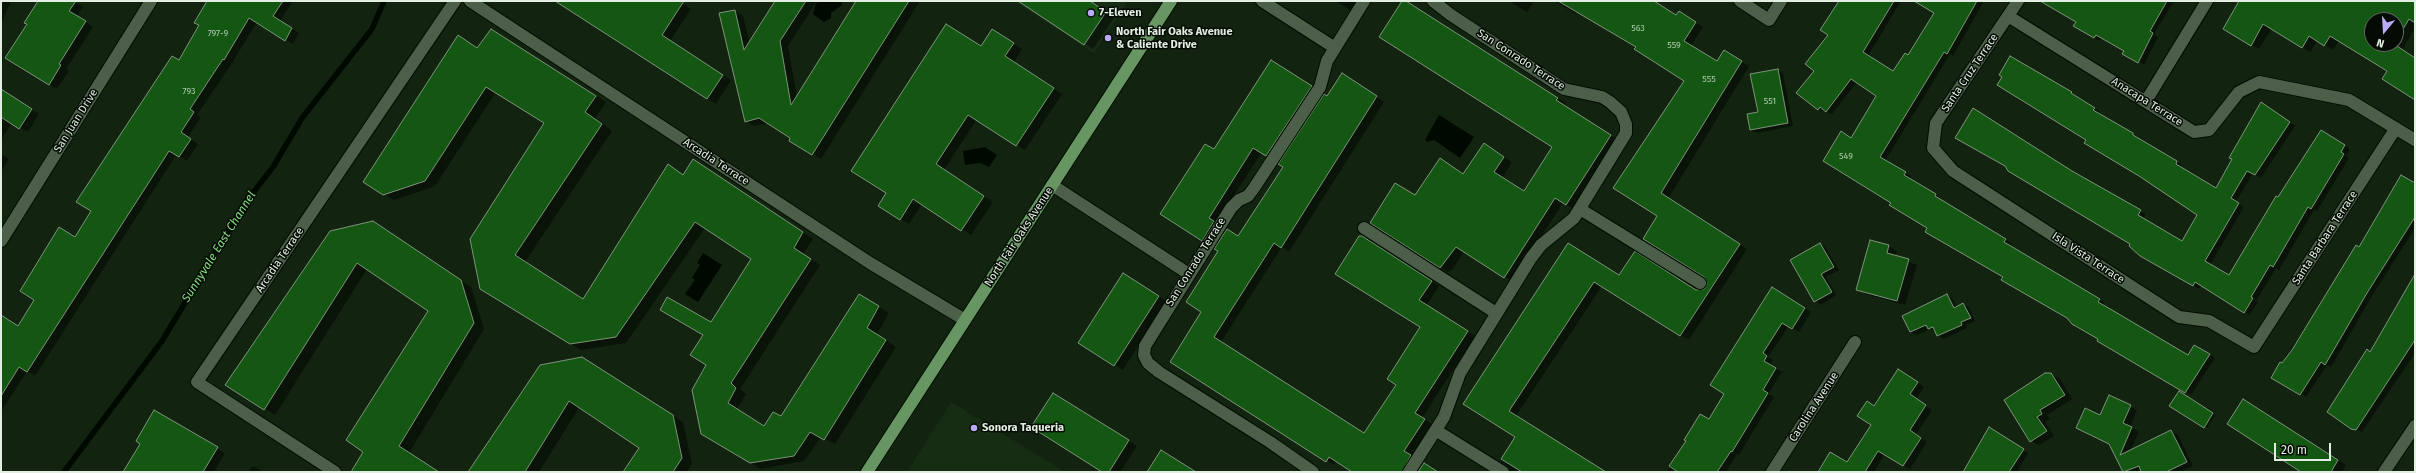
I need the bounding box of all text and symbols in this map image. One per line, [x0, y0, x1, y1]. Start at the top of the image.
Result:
place label: 7-Eleven [1099, 6, 1141, 20]
marker: 7-Eleven [1086, 8, 1096, 18]
north arrow [2364, 12, 2404, 52]
house number: 563 [1631, 23, 1645, 33]
place label: North Fair Oaks Avenue & Caliente Drive [1116, 25, 1232, 51]
street label: San Conrado Terrace [1475, 27, 1567, 93]
house number: 797-9 [208, 28, 228, 38]
street label: Santa Cruz Terrace [1939, 31, 2001, 115]
marker: North Fair Oaks Avenue & Caliente Drive [1103, 33, 1113, 43]
text: N [2375, 36, 2386, 50]
house number: 559 [1667, 40, 1681, 50]
house number: 555 [1702, 74, 1716, 84]
street label: Anacapa Terrace [2109, 75, 2185, 129]
house number: 793 [183, 86, 195, 96]
street label: San Juan Drive [51, 87, 101, 155]
house number: 551 [1764, 96, 1776, 106]
street label: Arcadia Terrace [680, 136, 752, 188]
house number: 549 [1839, 151, 1853, 161]
street label: North Fair Oaks Avenue [982, 185, 1056, 289]
street label: Santa Barbara Terrace [2290, 188, 2360, 288]
water label: Sunnyvale East Channel [179, 189, 259, 305]
street label: San Conrado Terrace [1163, 215, 1229, 309]
street label: Arcadia Terrace [253, 225, 307, 295]
street label: Isla Vista Terrace [2049, 230, 2127, 286]
street label: Carolina Avenue [1787, 370, 1841, 444]
place label: Sonora Taqueria [982, 421, 1064, 435]
marker: Sonora Taqueria [969, 423, 979, 433]
scale bar [2276, 435, 2333, 461]
text: 20 m [2281, 443, 2307, 457]

